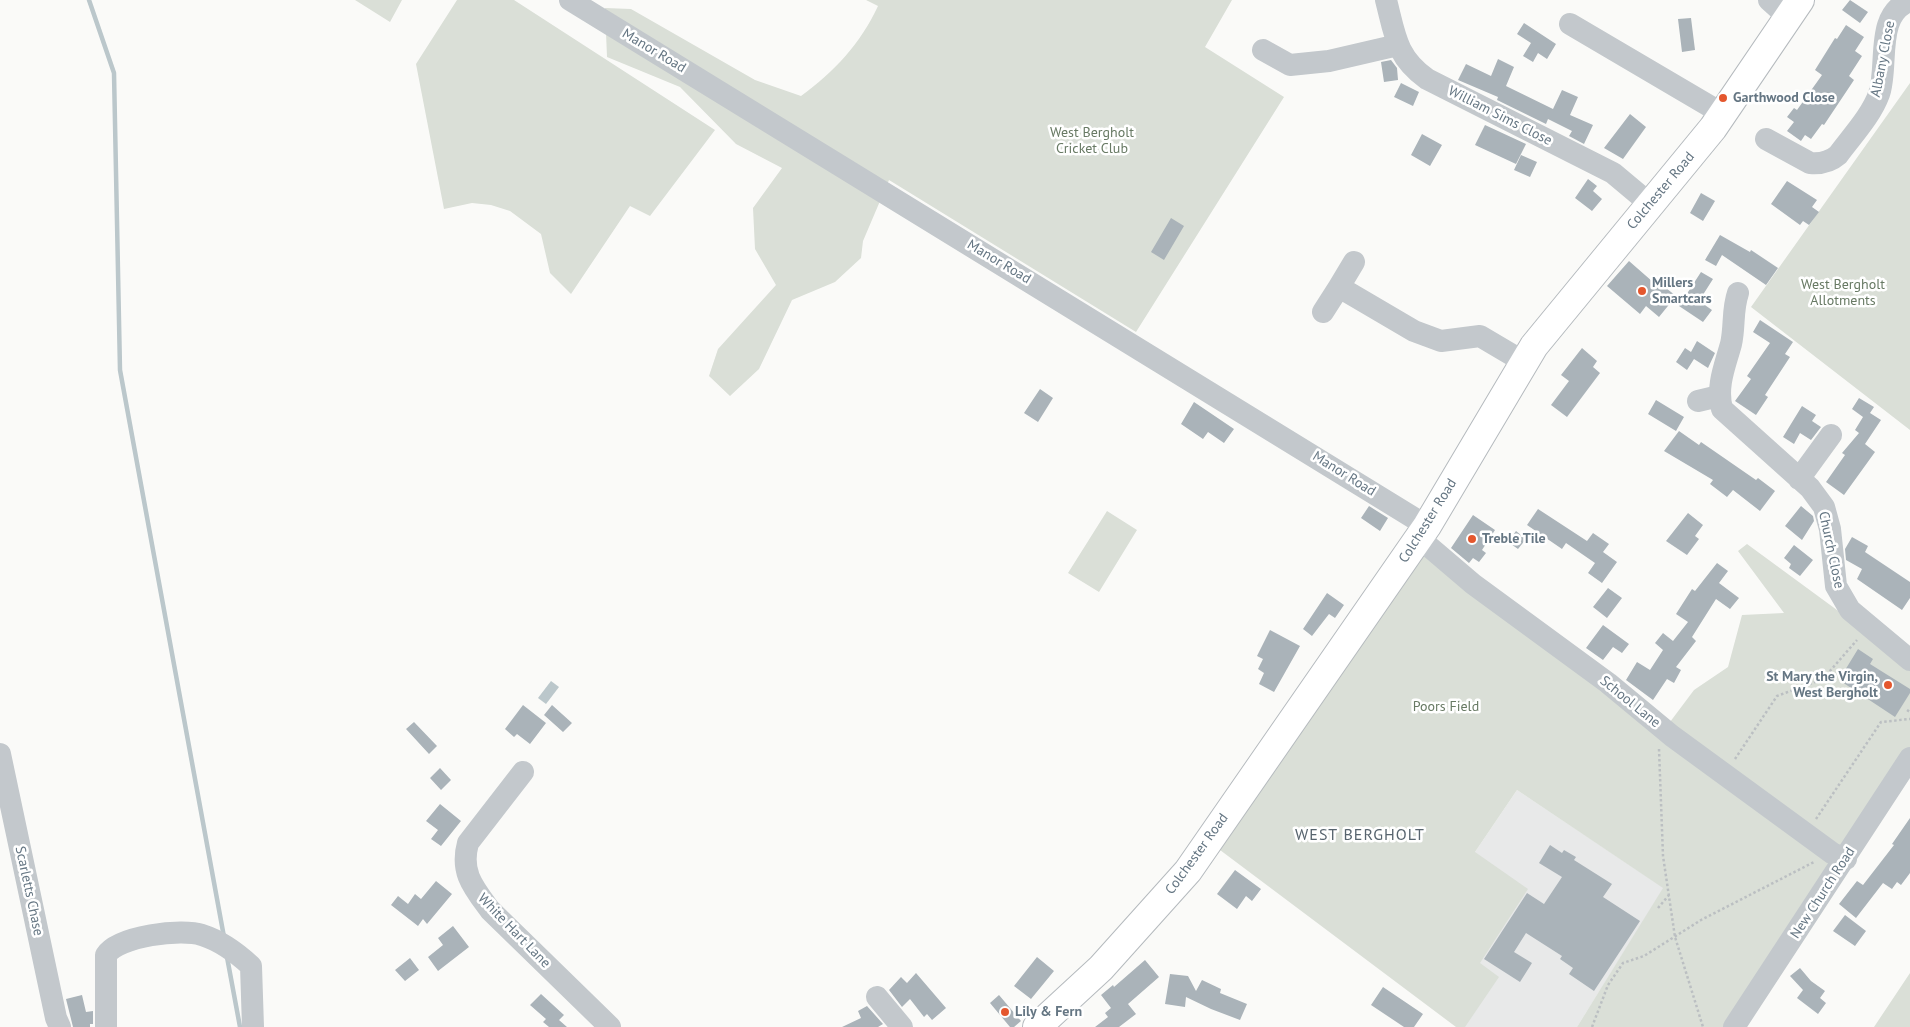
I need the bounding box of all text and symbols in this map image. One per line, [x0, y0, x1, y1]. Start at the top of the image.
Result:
street label: Albany Close [1867, 19, 1899, 99]
street label: Manor Road [619, 25, 689, 77]
street label: William Sims Close [1445, 83, 1555, 149]
place label: Garthwood Close [1733, 90, 1835, 106]
marker: Garthwood Close [1717, 92, 1729, 104]
park label: West Bergholt Cricket Club [1050, 125, 1134, 158]
street label: Colchester Road [1624, 149, 1698, 233]
street label: Manor Road [964, 236, 1034, 288]
place label: Millers Smartcars [1652, 275, 1712, 308]
park label: West Bergholt Allotments [1801, 277, 1885, 310]
marker: Millers Smartcars [1636, 285, 1648, 297]
street label: Manor Road [1309, 448, 1379, 500]
street label: Colchester Road [1395, 476, 1461, 566]
street label: Church Close [1815, 510, 1847, 590]
place label: Treble Tile [1482, 531, 1546, 547]
marker: Treble Tile [1466, 533, 1478, 545]
place label: St Mary the Virgin, West Bergholt [1766, 669, 1878, 702]
street label: School Lane [1596, 673, 1664, 731]
marker: St Mary the Virgin, West Bergholt [1882, 679, 1894, 691]
park label: Poors Field [1413, 699, 1479, 715]
street label: Colchester Road [1162, 810, 1232, 898]
district label: WEST BERGHOLT [1293, 825, 1427, 845]
street label: New Church Road [1787, 844, 1859, 942]
street label: Scarletts Chase [11, 845, 47, 937]
street label: White Hart Lane [474, 890, 554, 972]
place label: Lily & Fern [1015, 1004, 1082, 1020]
marker: Lily & Fern [999, 1006, 1011, 1018]

